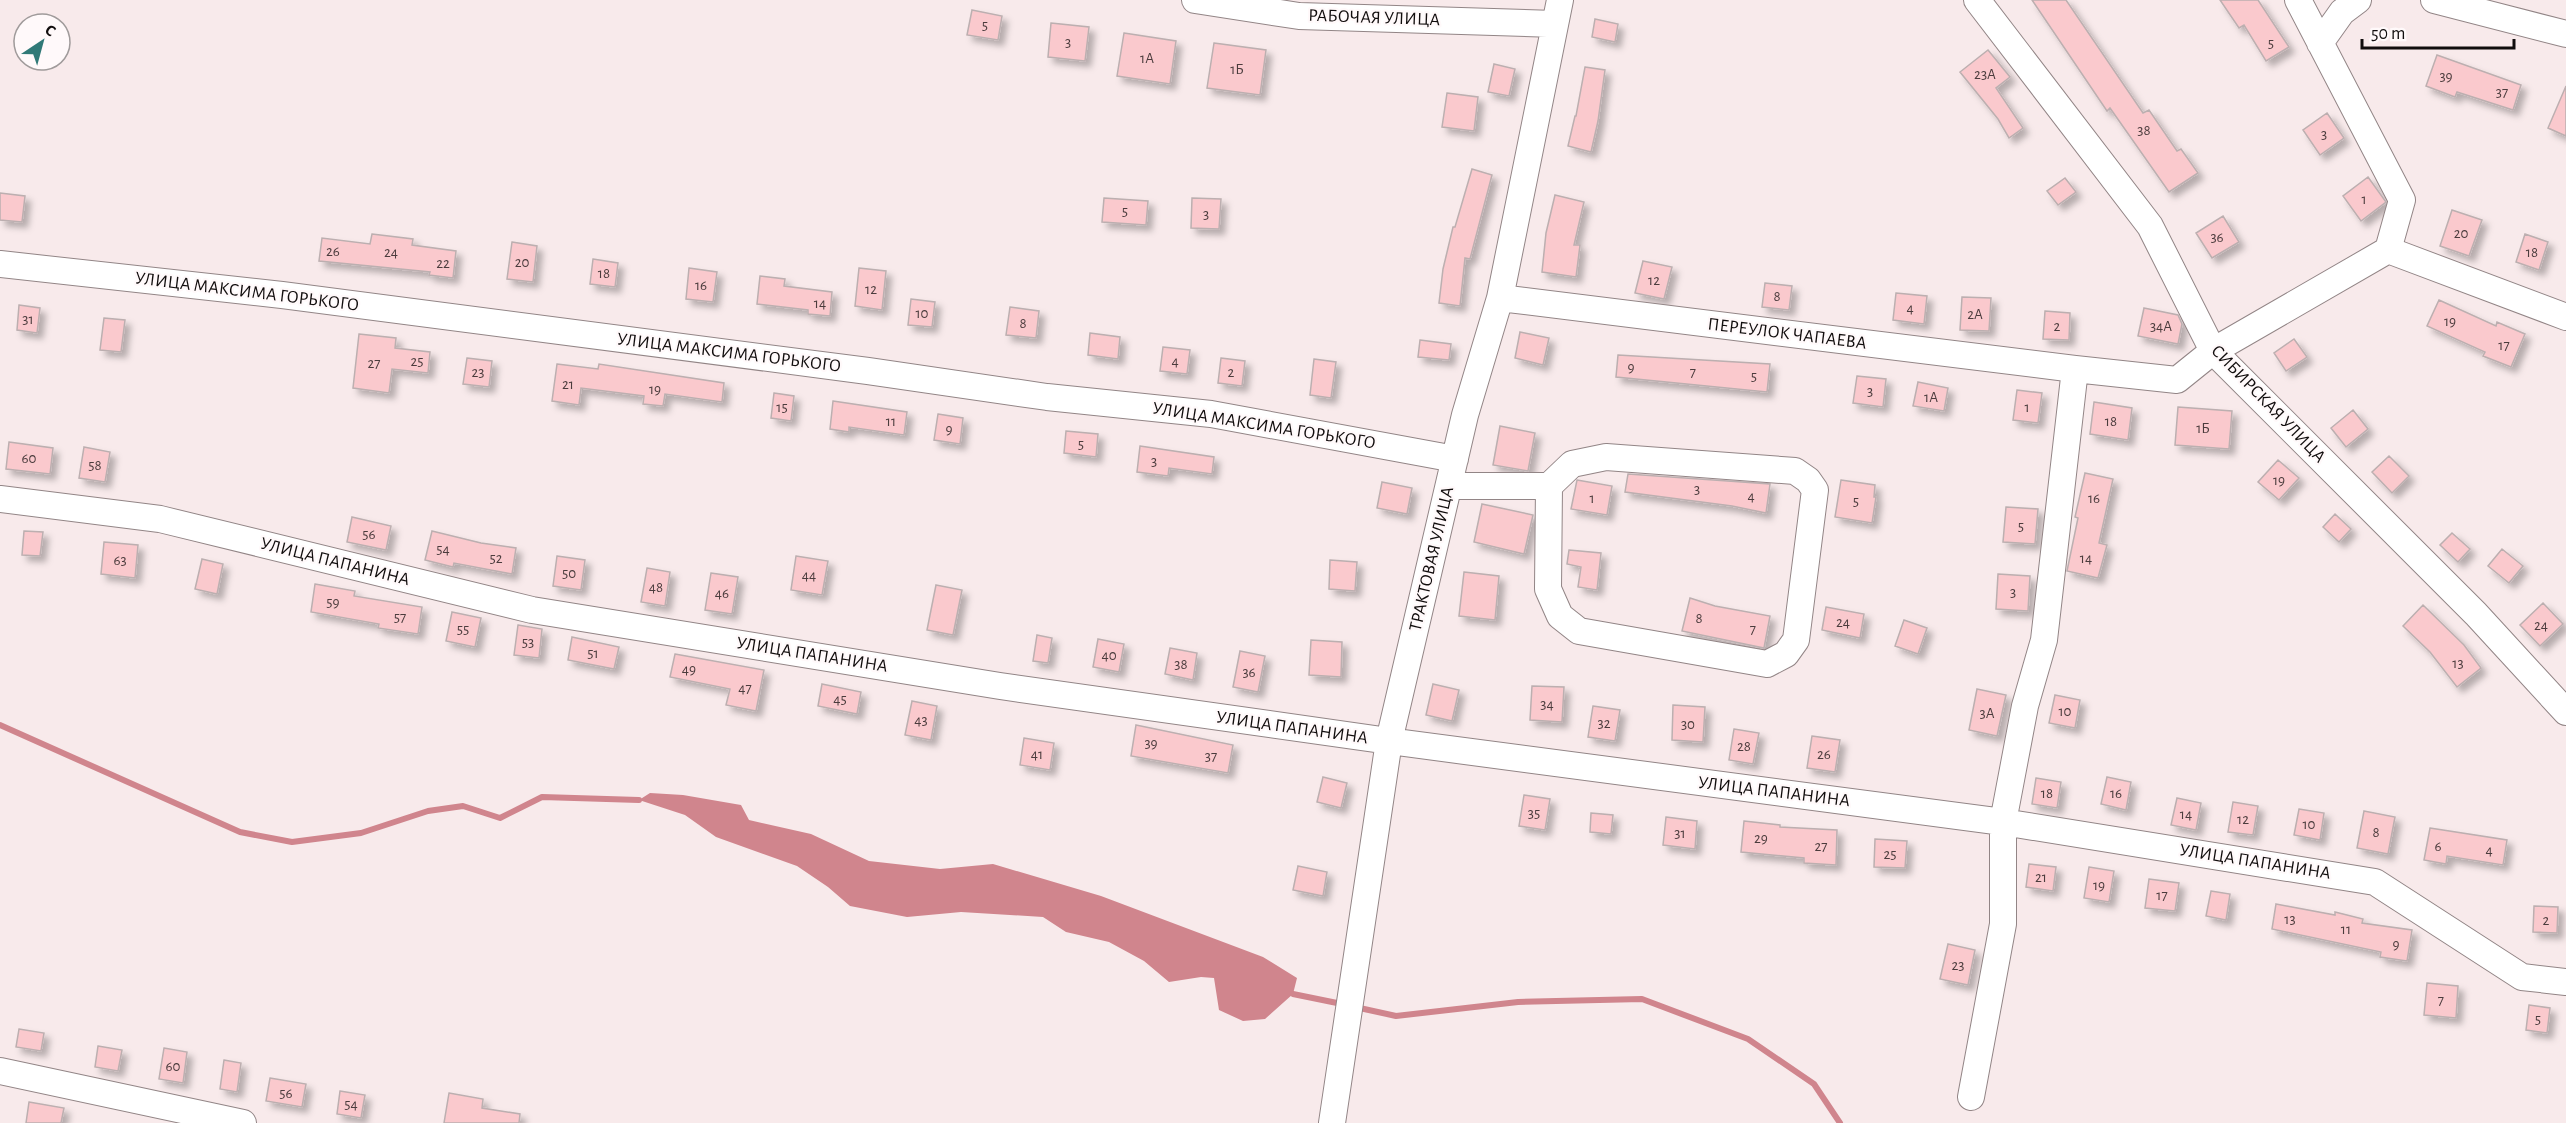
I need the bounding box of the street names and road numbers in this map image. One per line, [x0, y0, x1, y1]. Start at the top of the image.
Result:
street label: РАБОЧАЯ УЛИЦА [1308, 7, 1441, 29]
street label: УЛИЦА МАКСИМА ГОРЬКОГО [134, 269, 360, 315]
street label: ПЕРЕУЛОК ЧАПАЕВА [1707, 315, 1868, 353]
street label: УЛИЦА МАКСИМА ГОРЬКОГО [616, 330, 842, 376]
street label: СИБИРСКАЯ УЛИЦА [2207, 342, 2329, 467]
street label: УЛИЦА МАКСИМА ГОРЬКОГО [1151, 399, 1377, 453]
street label: ТРАКТОВАЯ УЛИЦА [1407, 485, 1457, 633]
street label: УЛИЦА ПАПАНИНА [259, 535, 412, 589]
street label: УЛИЦА ПАПАНИНА [735, 634, 889, 676]
street label: УЛИЦА ПАПАНИНА [1215, 708, 1369, 748]
street label: УЛИЦА ПАПАНИНА [1697, 774, 1851, 810]
street label: УЛИЦА ПАПАНИНА [2178, 841, 2332, 883]

